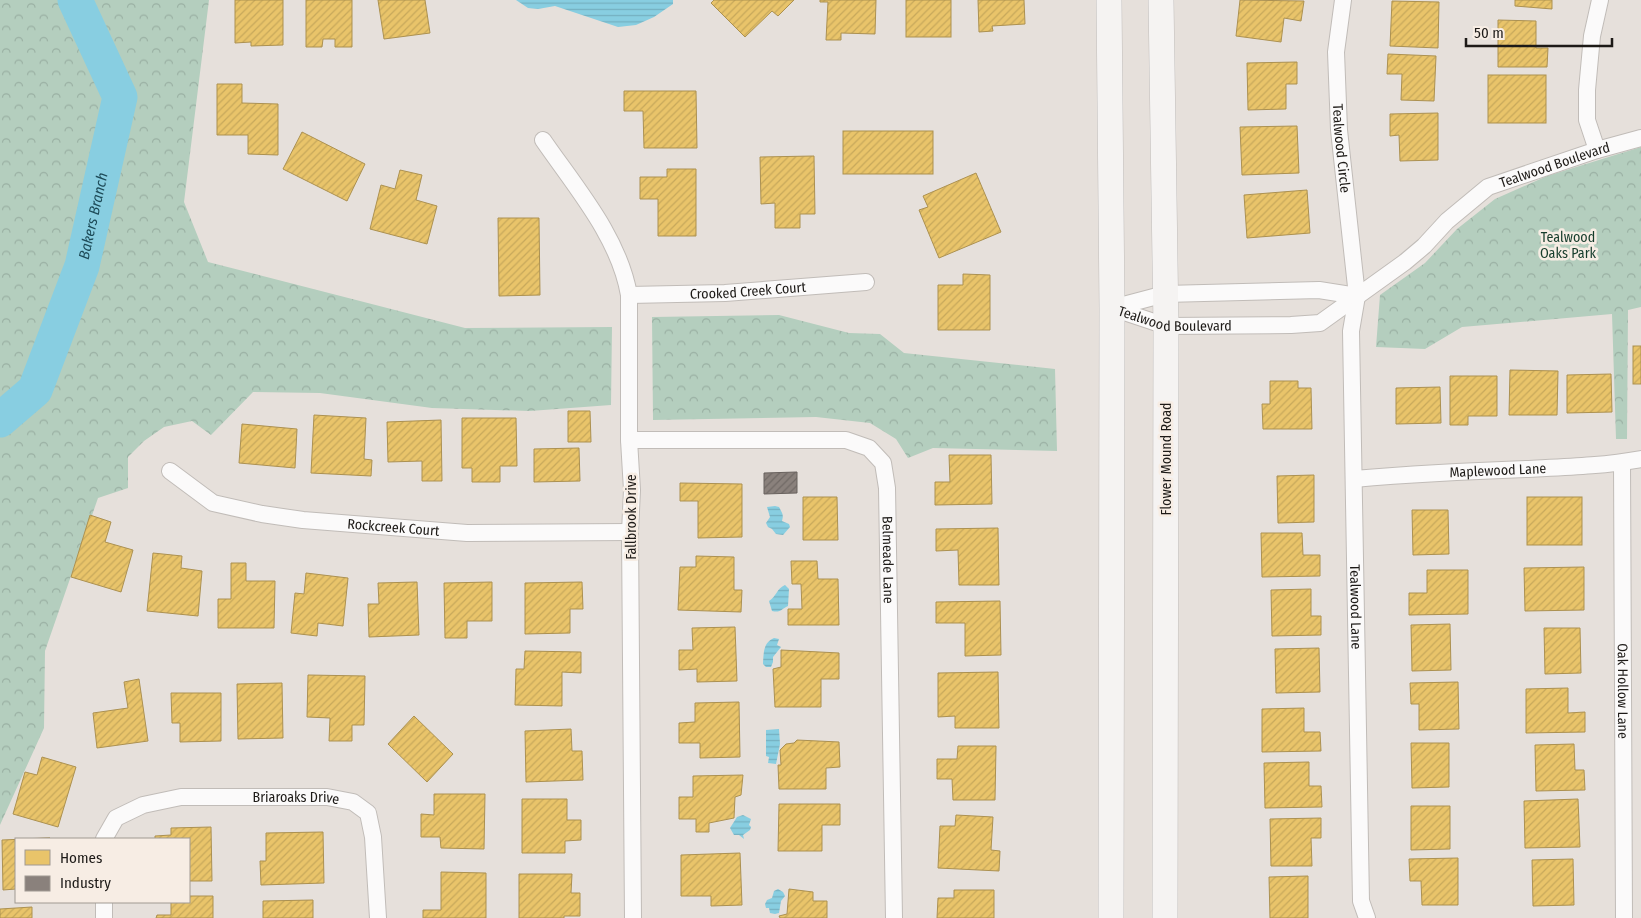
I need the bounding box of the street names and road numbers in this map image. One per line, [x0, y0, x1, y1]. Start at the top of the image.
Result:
street label: Tealwood Circle [1329, 103, 1354, 194]
street label: Tealwood Boulevard [1497, 138, 1612, 191]
street label: Crooked Creek Court [690, 278, 807, 302]
street label: Tealwood Boulevard [1116, 302, 1232, 335]
street label: Flower Mound Road [1158, 402, 1175, 516]
street label: Maplewood Lane [1449, 460, 1547, 481]
street label: Fallbrook Drive [623, 474, 640, 560]
street label: Rockcreek Court [347, 515, 441, 539]
street label: Belmeade Lane [879, 516, 897, 604]
street label: Tealwood Lane [1347, 564, 1365, 650]
street label: Oak Hollow Lane [1614, 643, 1632, 739]
street label: Briaroaks Drive [253, 789, 341, 808]

